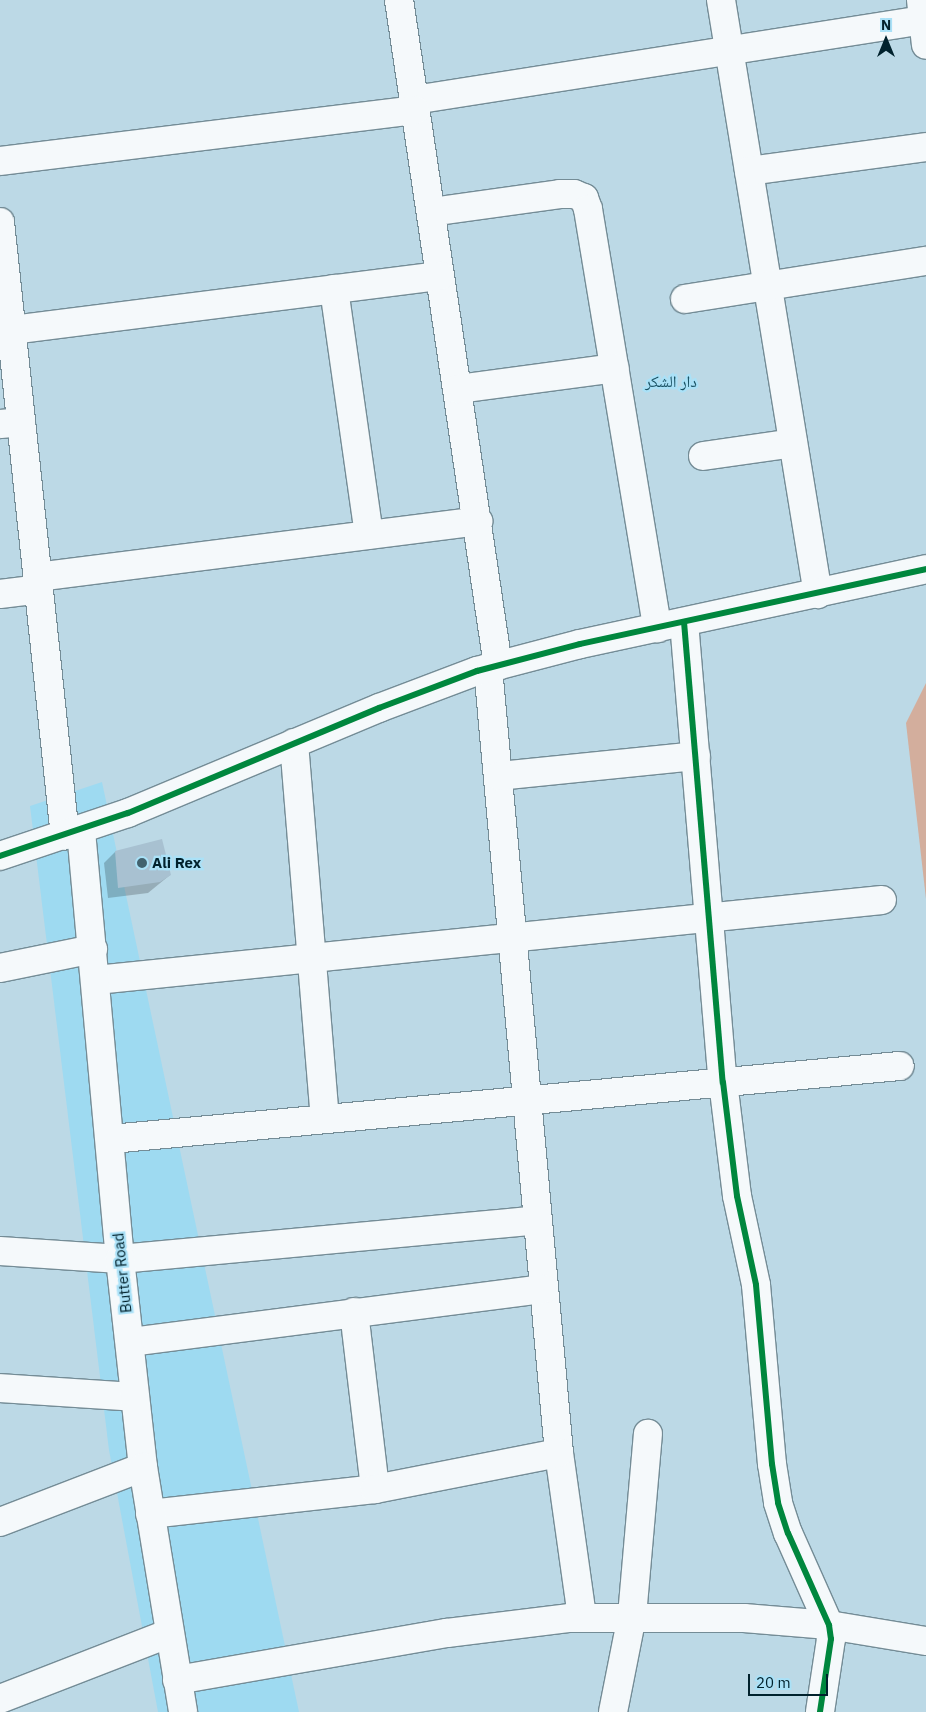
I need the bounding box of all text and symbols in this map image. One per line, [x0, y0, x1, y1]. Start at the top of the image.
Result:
north arrow [861, 15, 911, 65]
text: N [881, 16, 891, 34]
district label: دار الشکر [645, 371, 697, 391]
place label: Ali Rex [152, 854, 201, 872]
marker: Ali Rex [136, 857, 148, 869]
street label: Butter Road [109, 1232, 135, 1314]
scale bar [751, 1664, 831, 1696]
text: 20 m [756, 1673, 791, 1692]

